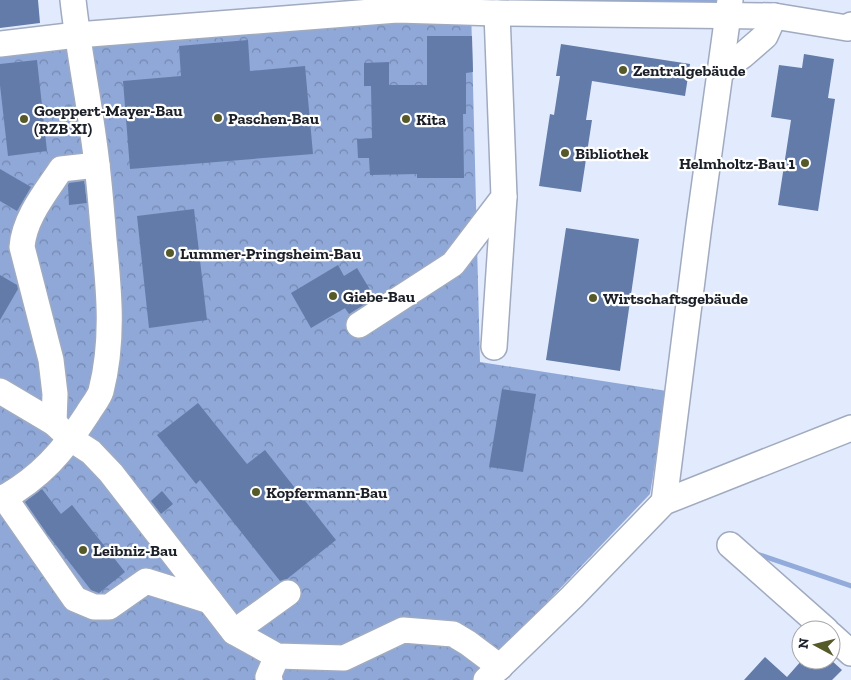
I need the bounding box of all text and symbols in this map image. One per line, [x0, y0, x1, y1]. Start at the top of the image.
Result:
place label: Zentralgebäude [633, 61, 746, 80]
marker: Zentralgebäude [617, 64, 629, 76]
place label: Goeppert-Mayer-Bau (RZB XI) [34, 101, 183, 138]
place label: Paschen-Bau [228, 109, 320, 128]
place label: Kita [416, 110, 446, 129]
marker: Paschen-Bau [212, 112, 224, 124]
marker: Goeppert-Mayer-Bau (RZB XI) [18, 113, 30, 125]
marker: Kita [400, 113, 412, 125]
place label: Bibliothek [575, 144, 649, 163]
marker: Bibliothek [559, 147, 571, 159]
place label: Helmholtz-Bau 1 [679, 154, 796, 173]
marker: Helmholtz-Bau 1 [799, 157, 811, 169]
place label: Lummer-Pringsheim-Bau [180, 244, 362, 263]
marker: Lummer-Pringsheim-Bau [164, 247, 176, 259]
place label: Giebe-Bau [343, 287, 416, 306]
place label: Wirtschaftsgebäude [603, 289, 748, 308]
marker: Giebe-Bau [327, 290, 339, 302]
marker: Wirtschaftsgebäude [587, 292, 599, 304]
place label: Kopfermann-Bau [266, 483, 388, 502]
marker: Kopfermann-Bau [250, 486, 262, 498]
place label: Leibniz-Bau [93, 541, 178, 560]
marker: Leibniz-Bau [77, 544, 89, 556]
north arrow [791, 620, 841, 670]
text: N [795, 637, 813, 650]

